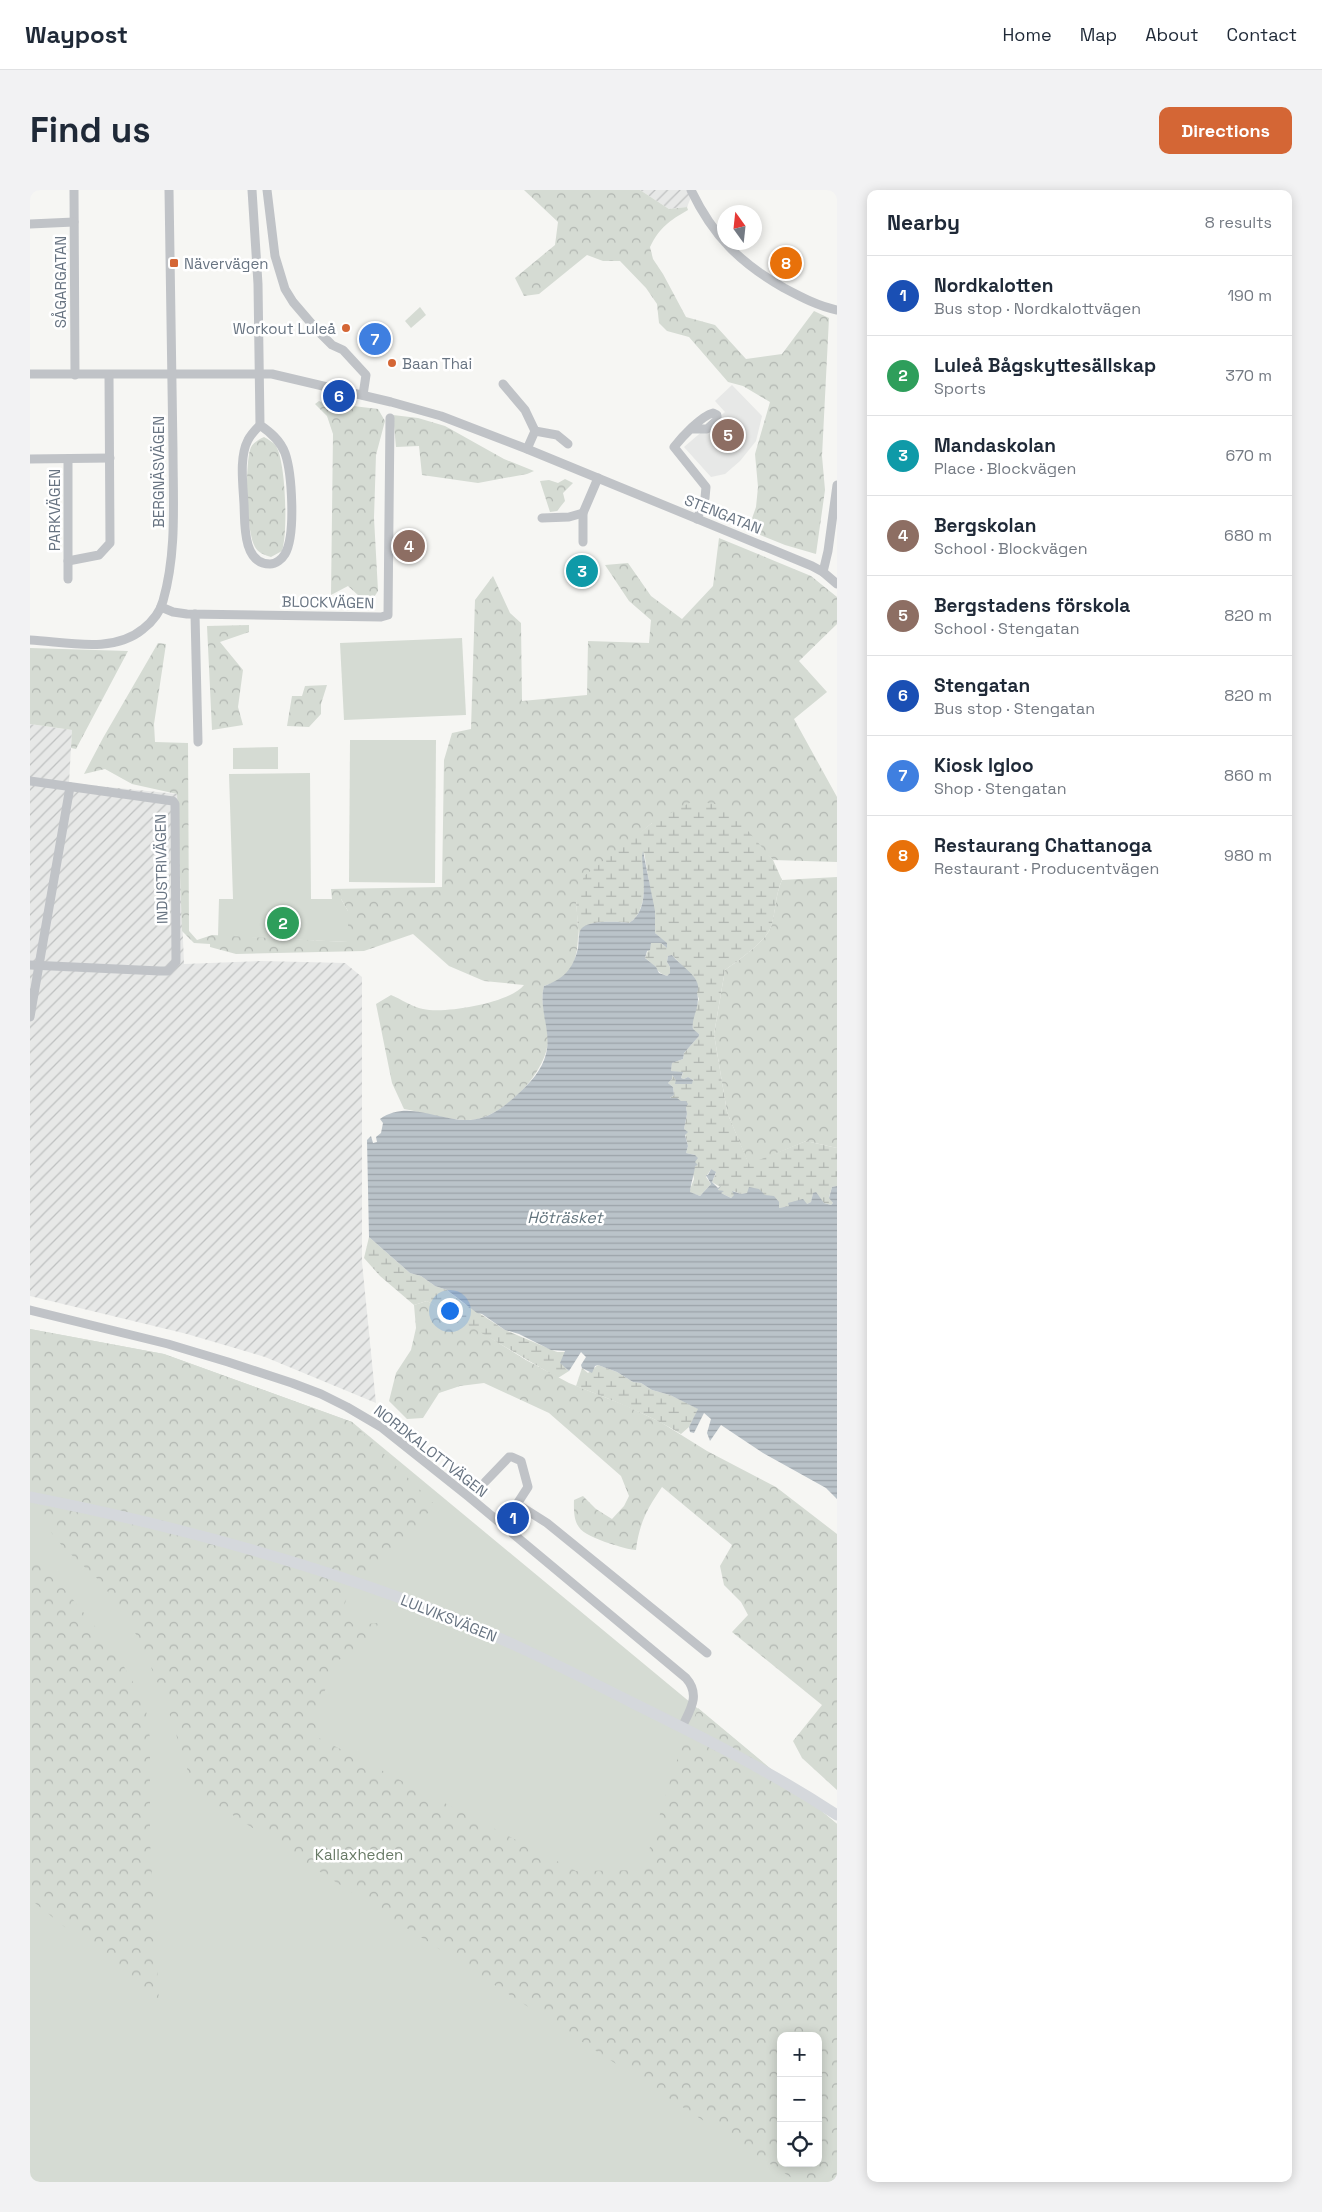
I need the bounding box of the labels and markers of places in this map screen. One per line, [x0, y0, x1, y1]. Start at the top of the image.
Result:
pin: 8 [770, 244, 802, 282]
place label: Nävervägen [184, 254, 268, 273]
marker: Nävervägen [168, 257, 180, 269]
place label: Workout Luleå [233, 319, 336, 338]
pin: 7 [359, 320, 391, 358]
marker: Workout Luleå [340, 322, 352, 334]
place label: Baan Thai [402, 354, 472, 373]
marker: Baan Thai [386, 357, 398, 369]
pin: 6 [323, 377, 355, 415]
pin: 5 [712, 416, 744, 454]
pin: 4 [393, 527, 425, 565]
pin: 3 [566, 552, 598, 590]
pin: 2 [267, 904, 299, 942]
pin: 1 [497, 1499, 529, 1537]

